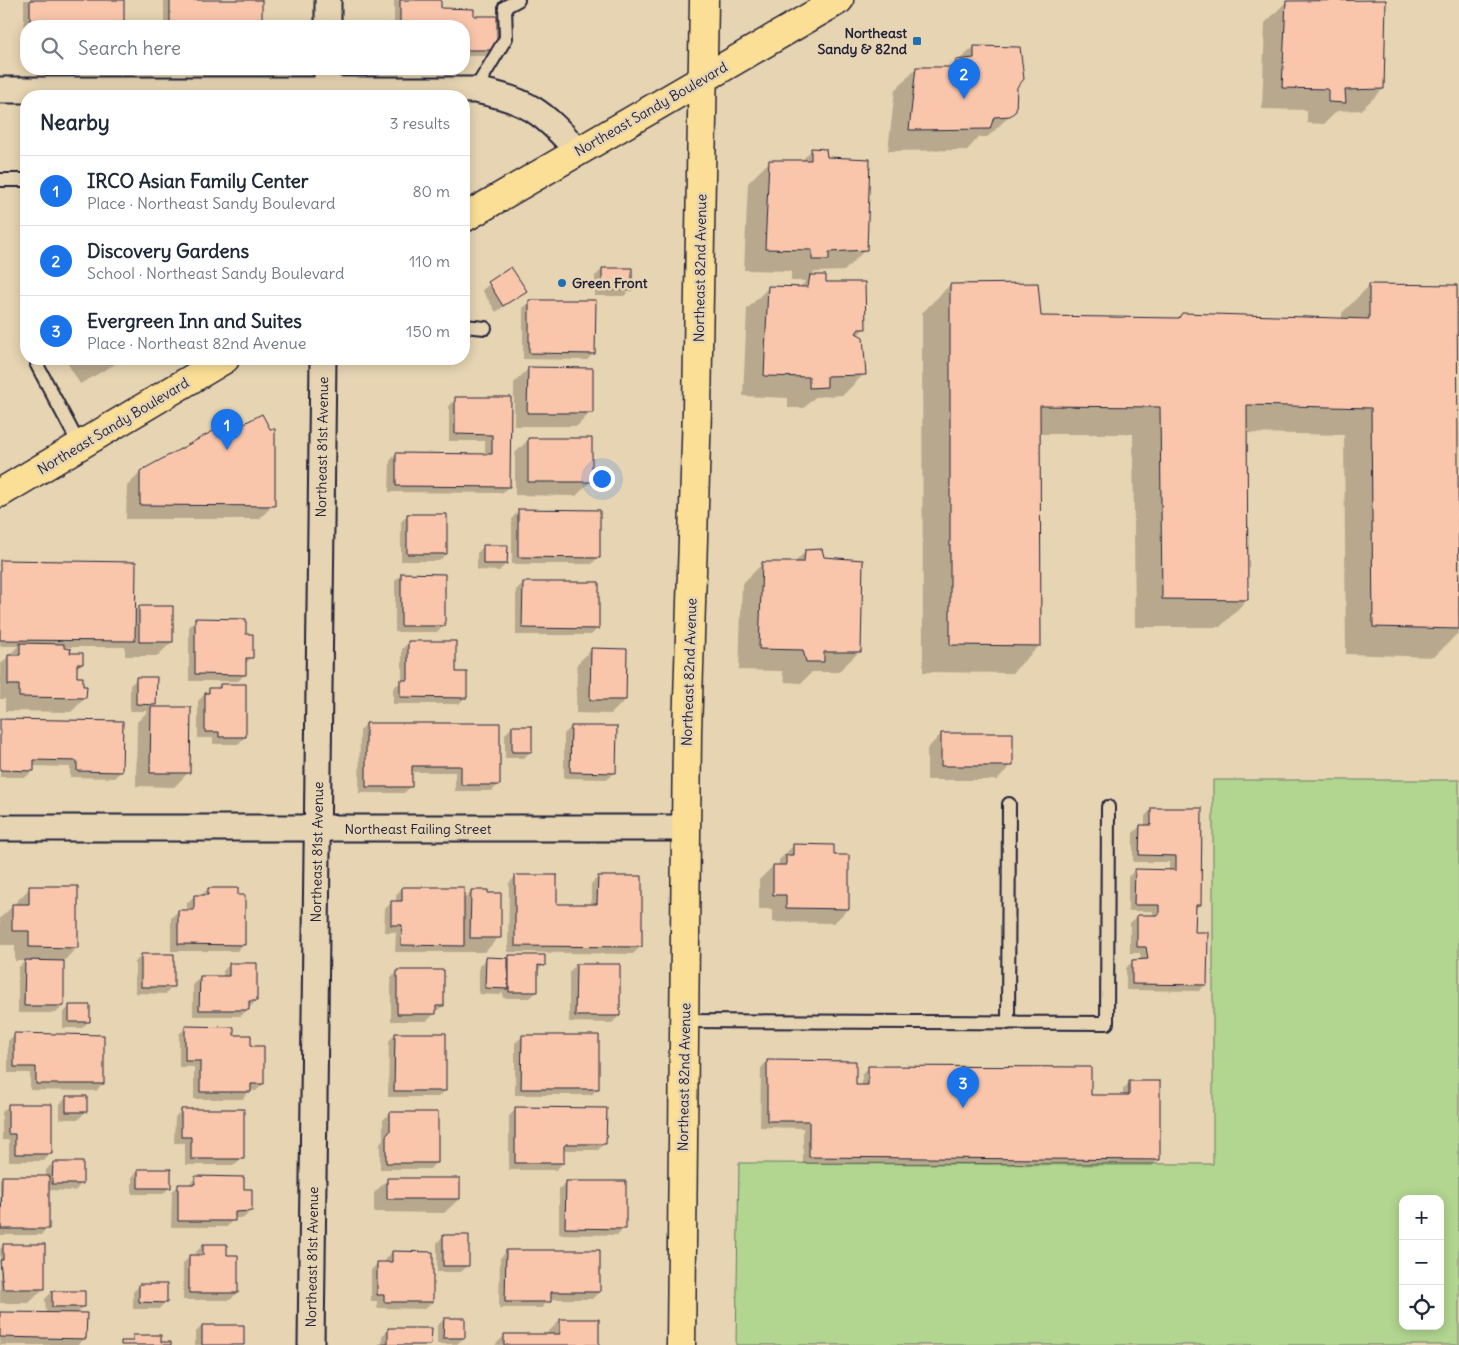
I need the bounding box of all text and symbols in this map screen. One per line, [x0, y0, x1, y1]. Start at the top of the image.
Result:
search box [20, 20, 470, 75]
place label: Northeast Sandy & 82nd [817, 24, 908, 58]
icon: search [38, 34, 66, 62]
marker: Northeast Sandy & 82nd [911, 35, 923, 47]
text: Search here [78, 36, 181, 60]
street label: Northeast Sandy Boulevard [571, 58, 731, 160]
pin: 2 [948, 58, 980, 99]
text: Nearby [40, 109, 110, 136]
text: 3 results [390, 113, 450, 133]
text: IRCO Asian Family Center [87, 169, 309, 193]
text: 1 [53, 181, 59, 201]
text: 80 m [412, 181, 450, 201]
text: Place · Northeast Sandy Boulevard [87, 193, 335, 213]
street label: Northeast 82nd Avenue [690, 194, 710, 342]
text: Discovery Gardens [87, 239, 249, 263]
text: 2 [52, 251, 60, 271]
text: 110 m [409, 251, 450, 271]
text: School · Northeast Sandy Boulevard [87, 263, 345, 283]
place label: Green Front [572, 274, 648, 292]
marker: Green Front [556, 277, 568, 289]
text: Evergreen Inn and Suites [87, 309, 302, 333]
text: 3 [51, 321, 61, 341]
text: 150 m [406, 321, 450, 341]
text: Place · Northeast 82nd Avenue [87, 333, 306, 353]
street label: Northeast Sandy Boulevard [34, 374, 192, 478]
street label: Northeast 81st Avenue [312, 376, 332, 518]
pin: 1 [211, 409, 243, 450]
your location [589, 466, 615, 492]
street label: Northeast 82nd Avenue [677, 598, 701, 746]
street label: Northeast 81st Avenue [307, 781, 327, 923]
street label: Northeast Failing Street [344, 820, 492, 838]
street label: Northeast 82nd Avenue [674, 1003, 694, 1151]
pin: 3 [947, 1067, 979, 1108]
street label: Northeast 81st Avenue [302, 1186, 322, 1328]
map controls [1399, 1195, 1444, 1330]
button: + [1399, 1195, 1444, 1240]
button: − [1399, 1240, 1444, 1285]
button: locate [1399, 1285, 1444, 1330]

